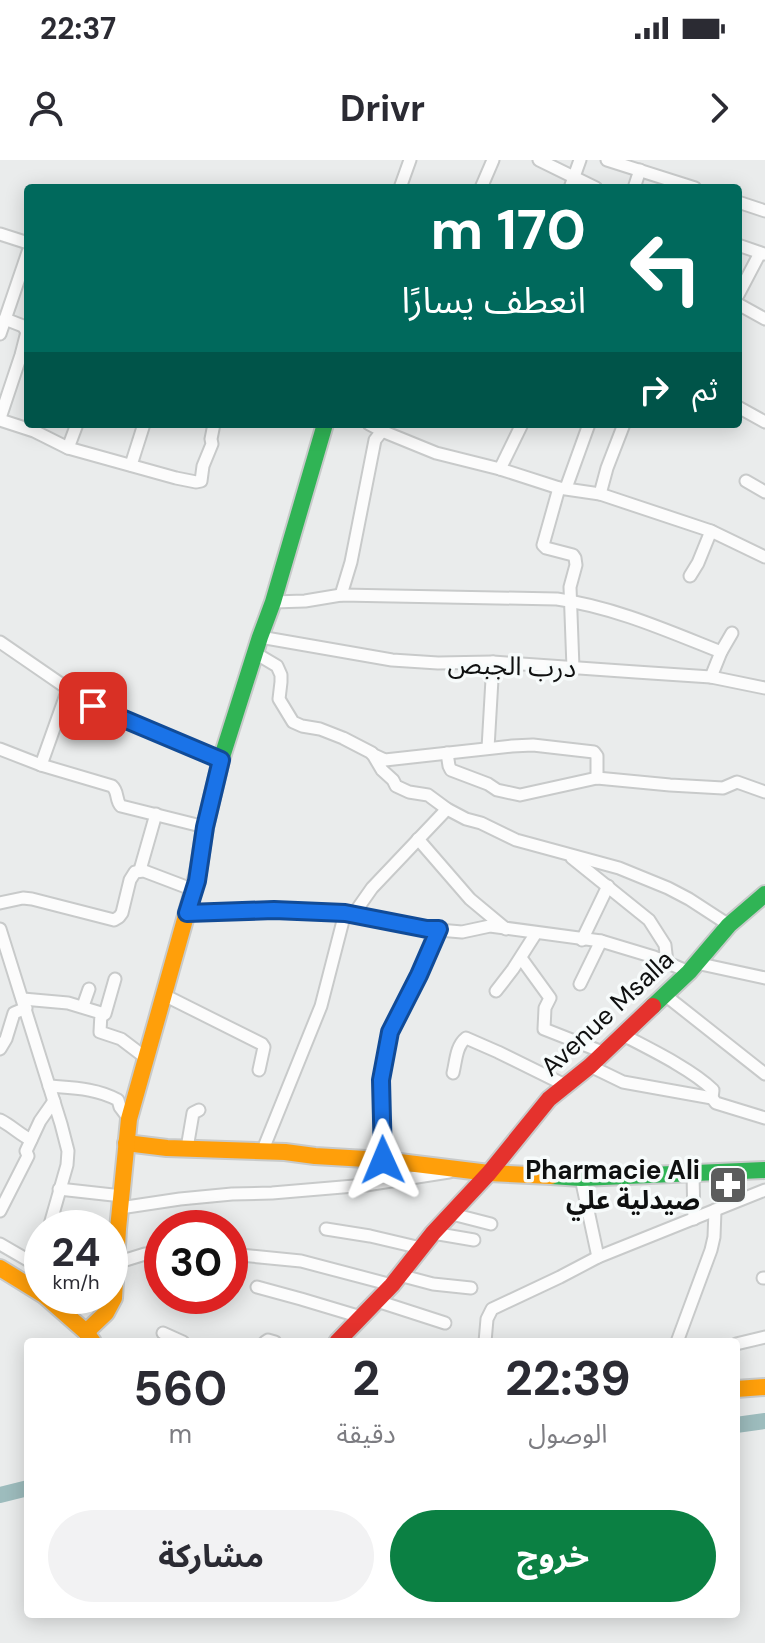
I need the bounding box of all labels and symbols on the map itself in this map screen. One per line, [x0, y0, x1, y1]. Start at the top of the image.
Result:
street label: درب الجبص [447, 647, 577, 685]
pin [59, 672, 127, 740]
street label: Avenue Msalla [533, 943, 681, 1083]
position arrow [341, 1118, 425, 1202]
place label: Pharmacie Ali صيدلية علي [525, 1153, 700, 1221]
pharmacy icon: Pharmacie Ali صيدلية علي [707, 1164, 749, 1206]
speed limit sign: 30 [144, 1210, 248, 1314]

